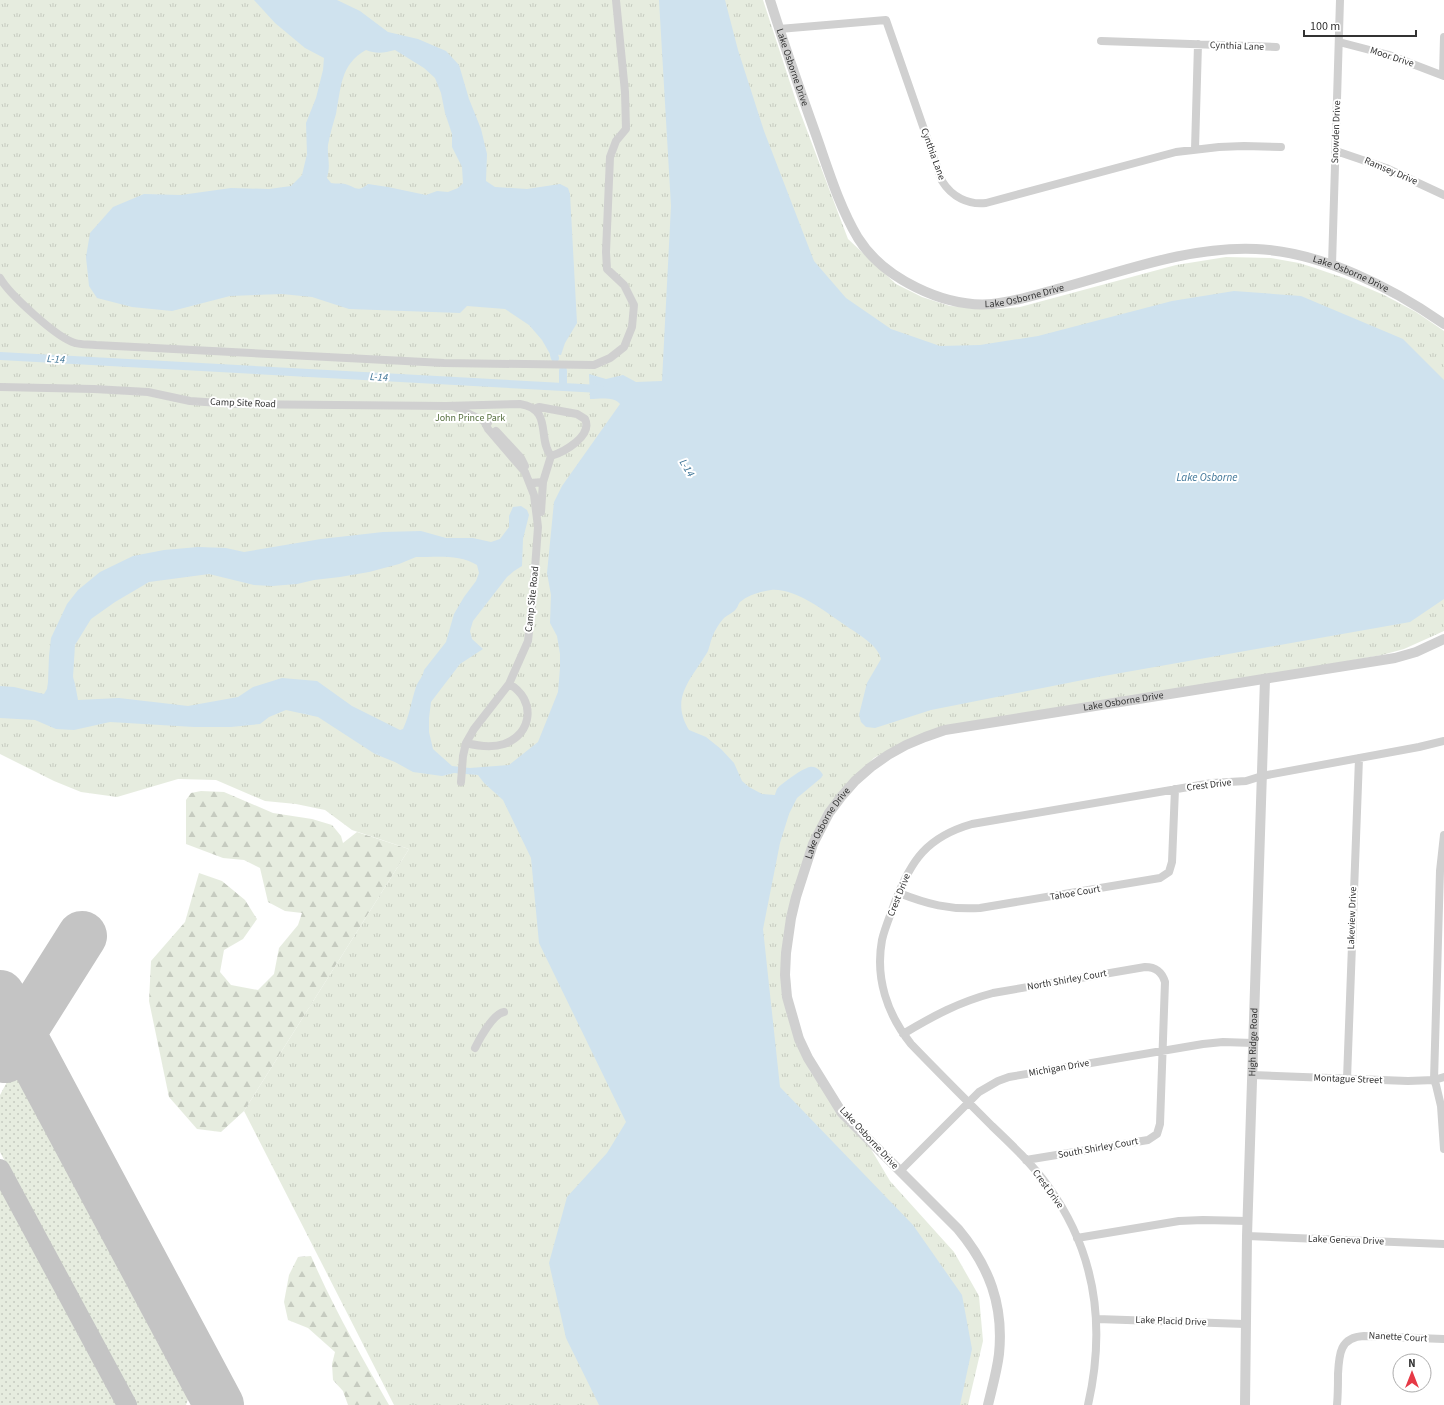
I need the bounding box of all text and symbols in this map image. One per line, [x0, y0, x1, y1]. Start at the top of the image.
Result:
scale bar [1304, 12, 1416, 38]
text: 100 m [1310, 18, 1340, 35]
street label: Lake Osborne Drive [773, 27, 812, 108]
street label: Cynthia Lane [1210, 38, 1264, 54]
street label: Moor Drive [1368, 43, 1416, 71]
street label: Snowden Drive [1328, 100, 1344, 164]
street label: Cynthia Lane [917, 126, 949, 182]
street label: Ramsey Drive [1362, 154, 1420, 189]
street label: Lake Osborne Drive [1311, 252, 1391, 296]
street label: Lake Osborne Drive [984, 280, 1066, 311]
water label: L-14 [47, 351, 66, 367]
water label: L-14 [370, 369, 389, 385]
street label: Camp Site Road [210, 395, 276, 411]
park label: John Prince Park [435, 411, 505, 425]
water label: L-14 [676, 456, 698, 480]
water label: Lake Osborne [1176, 470, 1238, 485]
street label: Camp Site Road [522, 565, 542, 633]
street label: Lake Osborne Drive [1082, 688, 1165, 715]
street label: Crest Drive [1186, 775, 1232, 795]
street label: Lake Osborne Drive [802, 784, 853, 861]
street label: Crest Drive [884, 871, 914, 919]
street label: Tahoe Court [1049, 882, 1102, 904]
street label: Lakeview Drive [1344, 886, 1360, 950]
street label: North Shirley Court [1026, 966, 1108, 994]
street label: High Ridge Road [1245, 1008, 1261, 1077]
street label: Michigan Drive [1028, 1056, 1090, 1080]
street label: Montague Street [1313, 1071, 1383, 1087]
street label: Lake Osborne Drive [836, 1104, 902, 1172]
street label: South Shirley Court [1057, 1134, 1140, 1162]
street label: Crest Drive [1029, 1167, 1067, 1211]
street label: Lake Geneva Drive [1308, 1232, 1384, 1248]
street label: Lake Placid Drive [1135, 1313, 1207, 1329]
street label: Nanette Court [1368, 1328, 1428, 1346]
north arrow [1392, 1353, 1432, 1393]
text: N [1408, 1356, 1416, 1371]

